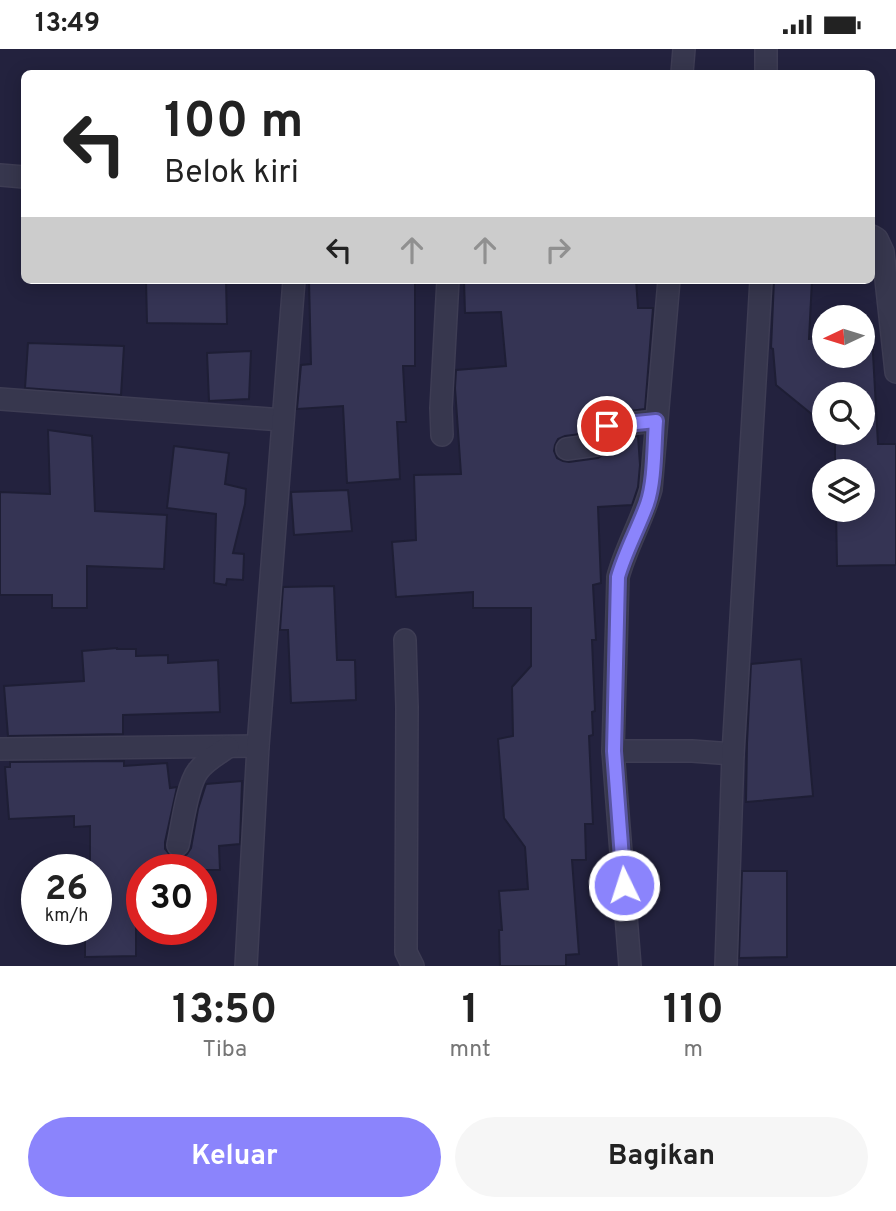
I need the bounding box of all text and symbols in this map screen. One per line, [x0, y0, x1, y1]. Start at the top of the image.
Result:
text: 13:49 [35, 8, 100, 41]
text: 100 m [164, 93, 303, 155]
icon: left [49, 98, 140, 189]
text: Belok kiri [164, 154, 299, 194]
icon: left [320, 231, 358, 269]
icon: ahead [393, 231, 431, 269]
icon: ahead [466, 231, 504, 269]
icon: right [539, 231, 577, 269]
north arrow [812, 305, 875, 367]
map controls [812, 305, 875, 522]
button: search [812, 382, 875, 445]
pin [577, 396, 637, 456]
icon: arrive [588, 407, 626, 445]
button: layers [812, 459, 875, 522]
position arrow [587, 848, 661, 922]
speed limit sign: 30 [126, 854, 217, 945]
text: 26 [45, 868, 88, 912]
text: km/h [45, 905, 88, 928]
text: 13:50 [172, 985, 277, 1038]
text: 1 [462, 985, 478, 1038]
text: 110 [663, 985, 724, 1038]
text: Tiba [202, 1036, 247, 1065]
text: mnt [450, 1036, 491, 1065]
text: m [684, 1036, 703, 1065]
button: Keluar [28, 1117, 441, 1197]
button: Bagikan [455, 1117, 868, 1197]

